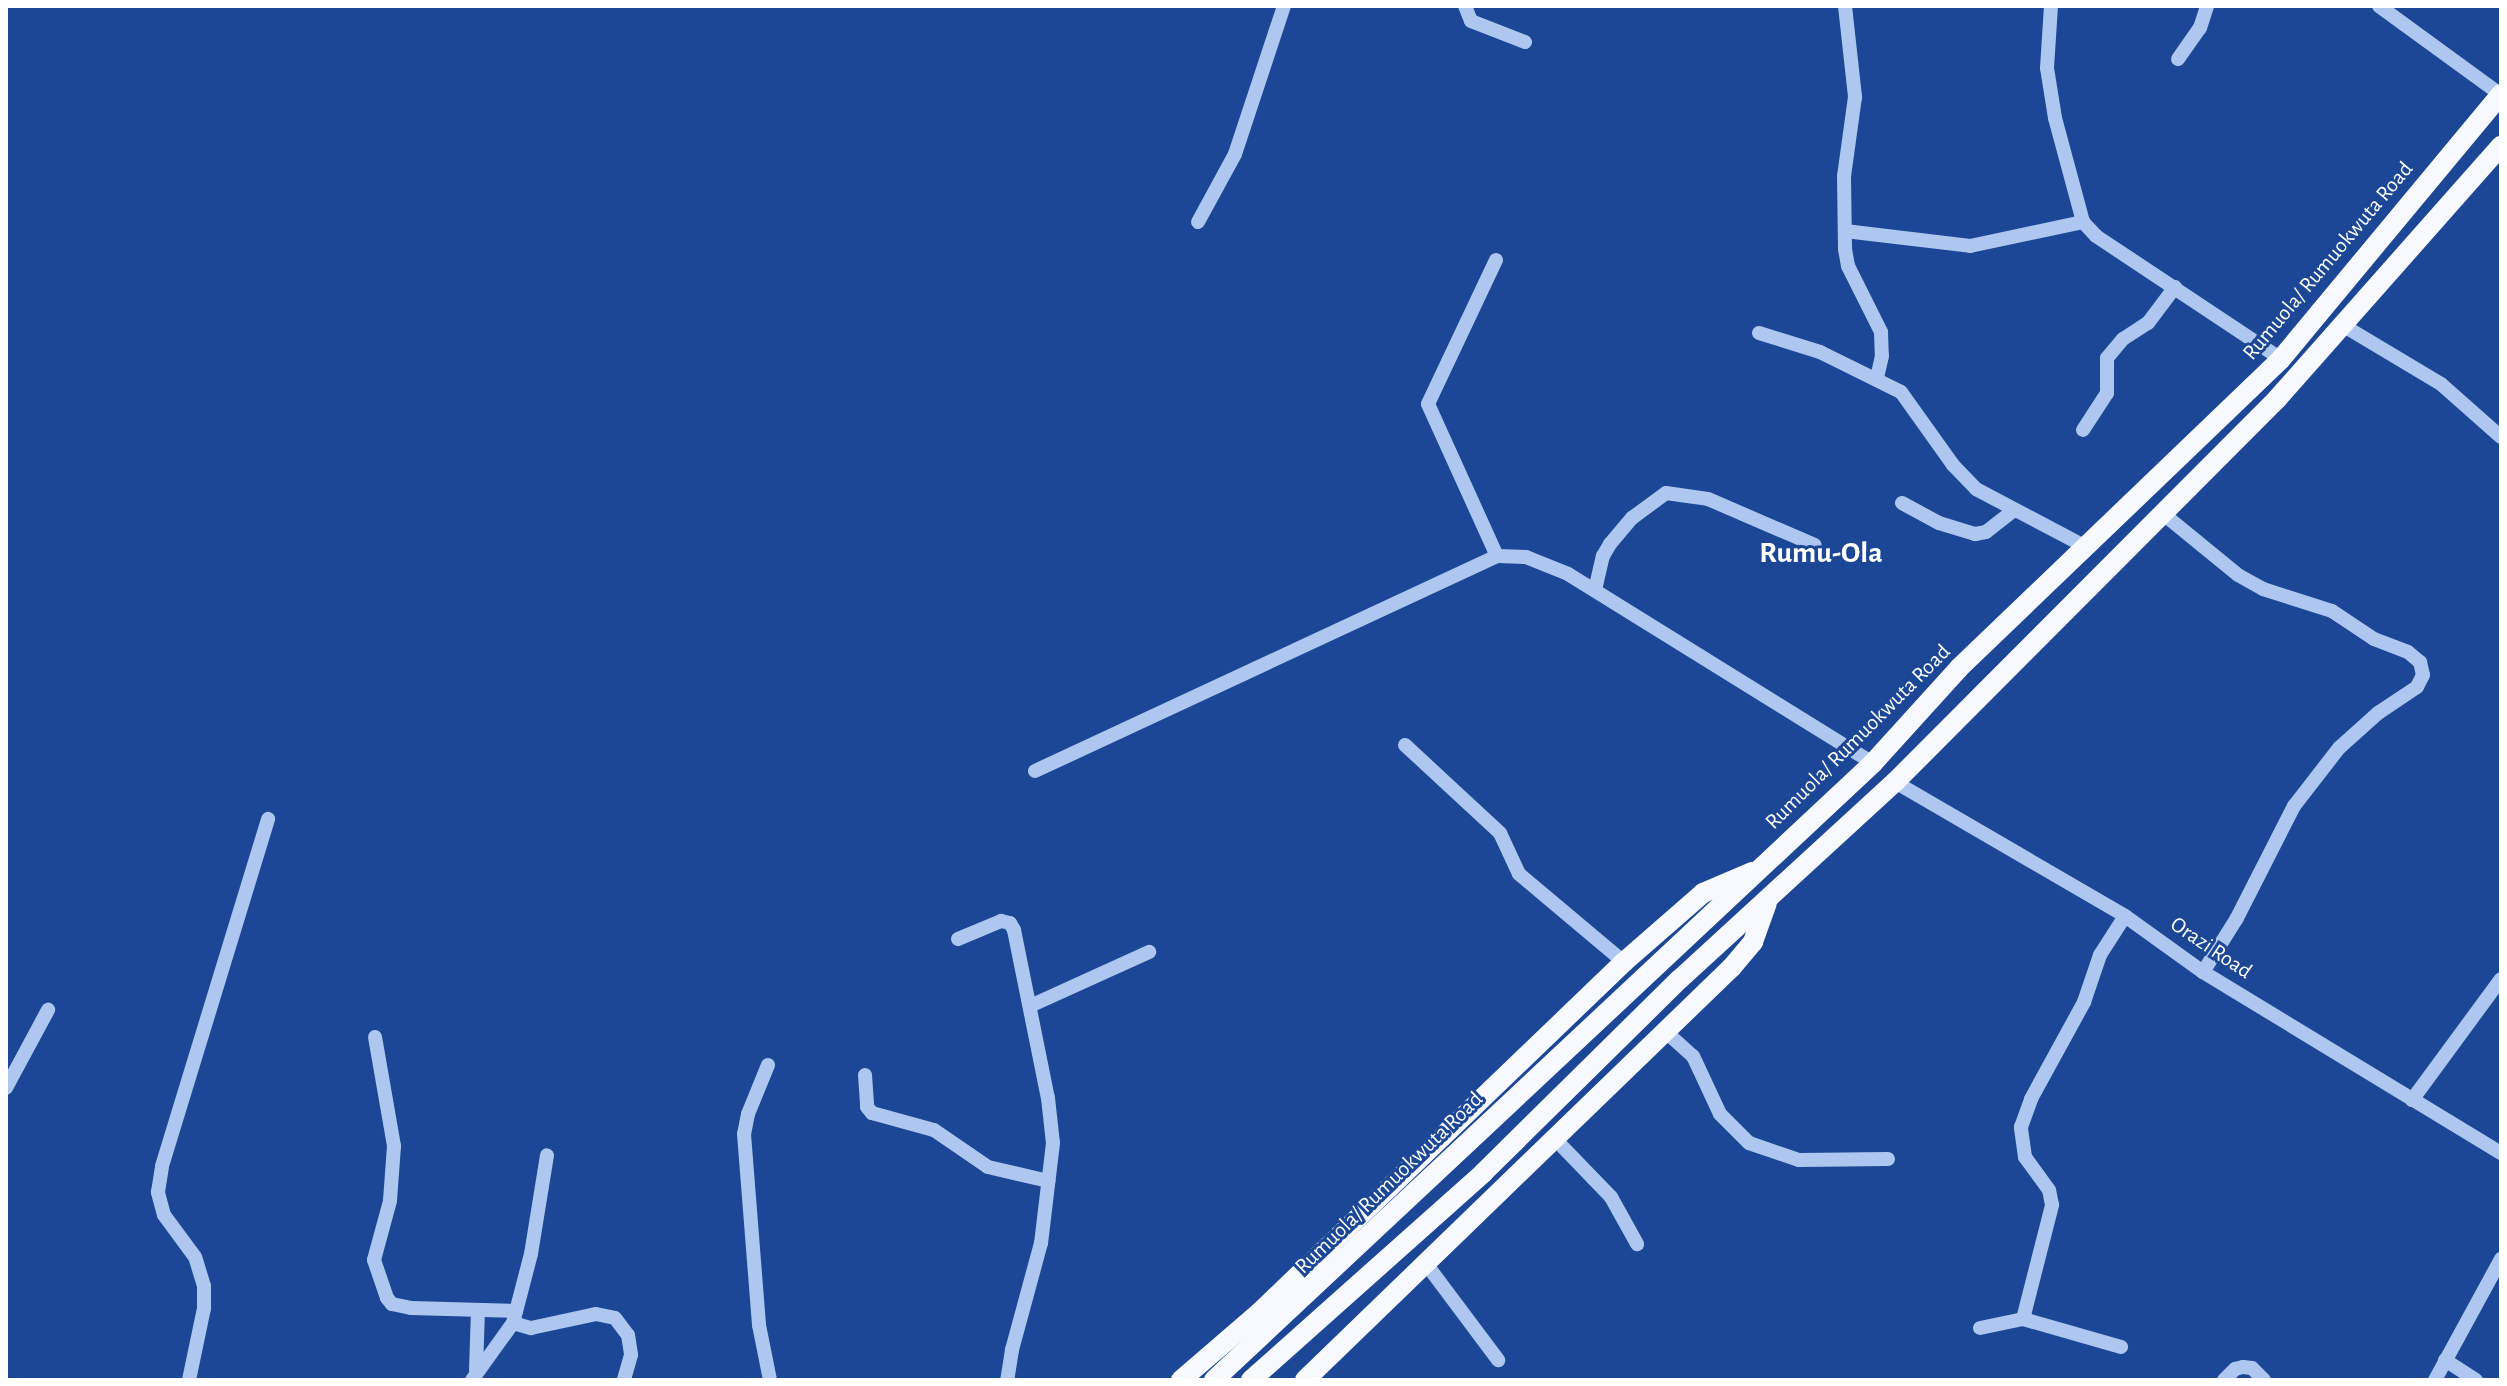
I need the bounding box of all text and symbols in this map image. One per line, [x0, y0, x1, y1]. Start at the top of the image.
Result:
street label: Rumuola/ Rumuokwuta Road [2237, 156, 2419, 366]
district label: Rumu-Ola [1759, 535, 1883, 571]
street label: Rumuola/ Rumuokwuta Road [1760, 639, 1956, 835]
street label: Orazi Road [2165, 911, 2257, 985]
street label: Rumuola/ Rumuokwuta Road [1290, 1086, 1488, 1280]

